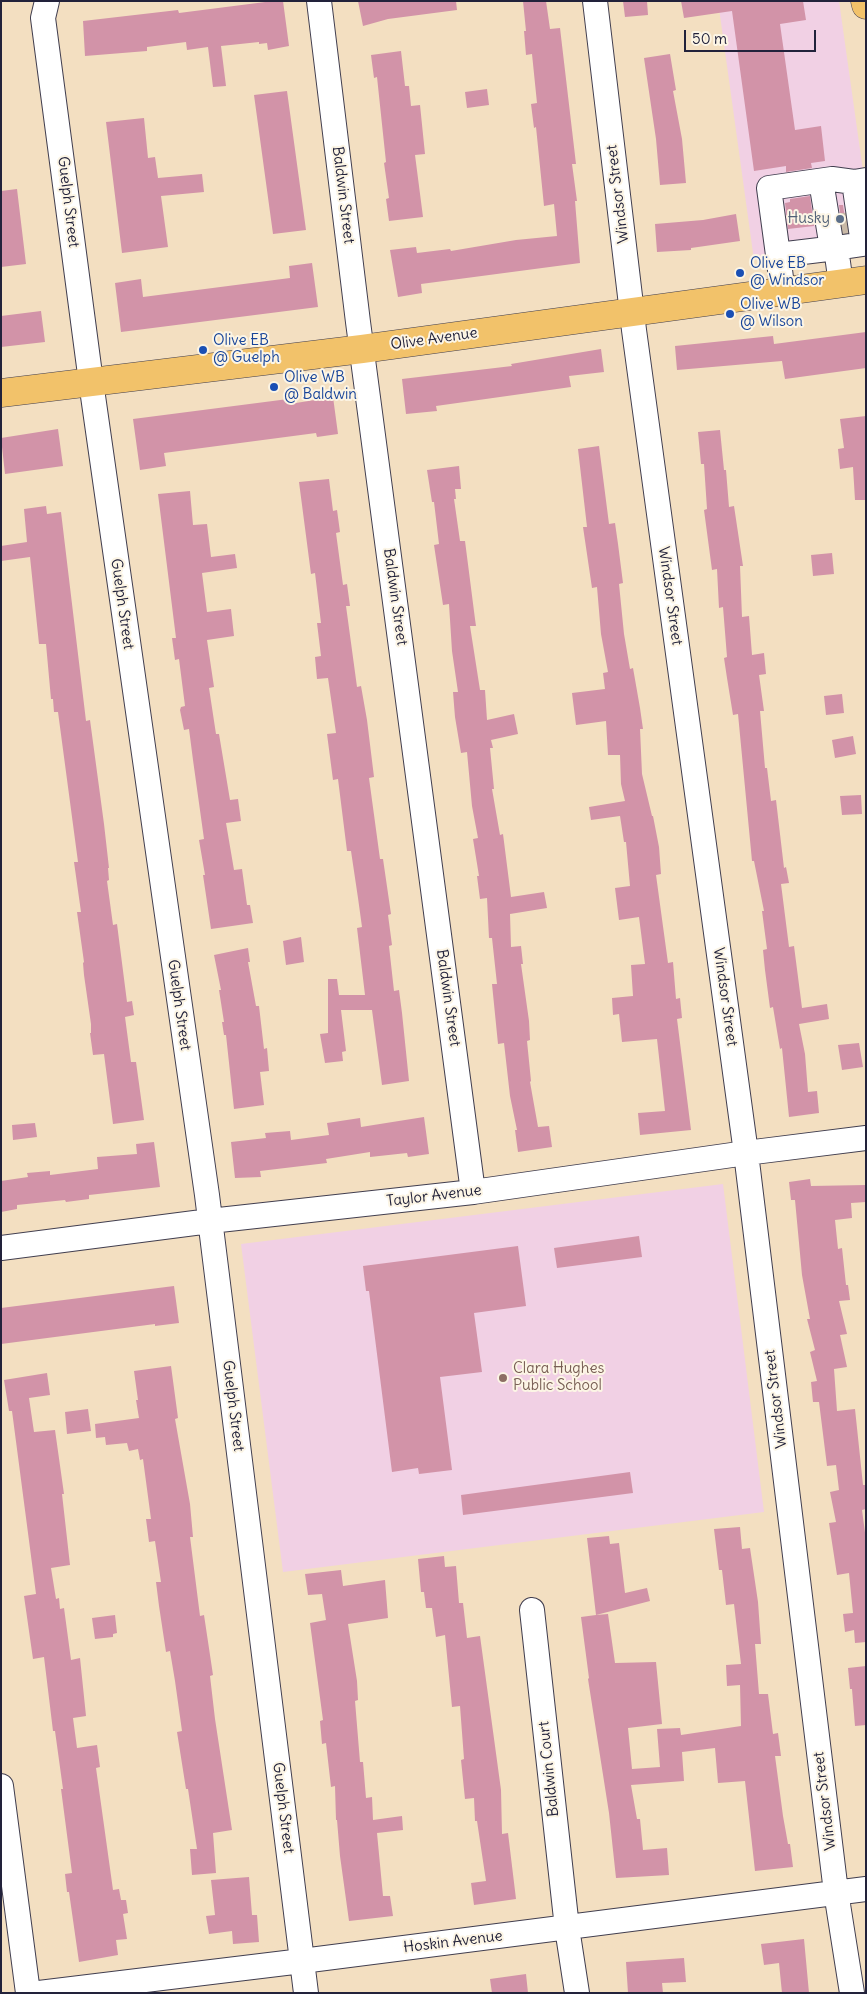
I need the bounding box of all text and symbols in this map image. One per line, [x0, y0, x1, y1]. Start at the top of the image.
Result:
scale bar [687, 20, 820, 52]
text: 50 m [692, 29, 727, 48]
street label: Windsor Street [603, 144, 633, 244]
street label: Baldwin Street [328, 145, 358, 245]
street label: Guelph Street [53, 155, 83, 249]
place label: Husky [787, 210, 830, 228]
marker: Husky [834, 213, 846, 225]
place label: Olive EB @ Windsor [750, 255, 824, 290]
marker: Olive EB @ Windsor [734, 267, 746, 279]
place label: Olive WB @ Wilson [740, 296, 803, 331]
marker: Olive WB @ Wilson [724, 308, 736, 320]
street label: Olive Avenue [389, 324, 479, 354]
place label: Olive EB @ Guelph [213, 332, 280, 367]
marker: Olive EB @ Guelph [197, 344, 209, 356]
place label: Olive WB @ Baldwin [284, 369, 357, 404]
marker: Olive WB @ Baldwin [268, 381, 280, 393]
street label: Windsor Street [654, 545, 686, 647]
street label: Baldwin Street [379, 547, 411, 647]
street label: Guelph Street [107, 557, 137, 651]
street label: Windsor Street [709, 946, 741, 1048]
street label: Baldwin Street [432, 948, 464, 1048]
street label: Guelph Street [164, 958, 194, 1052]
street label: Taylor Avenue [385, 1181, 483, 1211]
street label: Windsor Street [761, 1349, 791, 1449]
street label: Guelph Street [218, 1359, 248, 1453]
place label: Clara Hughes Public School [513, 1360, 604, 1395]
marker: Clara Hughes Public School [497, 1372, 509, 1384]
street label: Baldwin Court [535, 1720, 563, 1818]
street label: Windsor Street [810, 1751, 840, 1851]
street label: Guelph Street [268, 1761, 298, 1855]
street label: Hoskin Avenue [402, 1927, 504, 1957]

